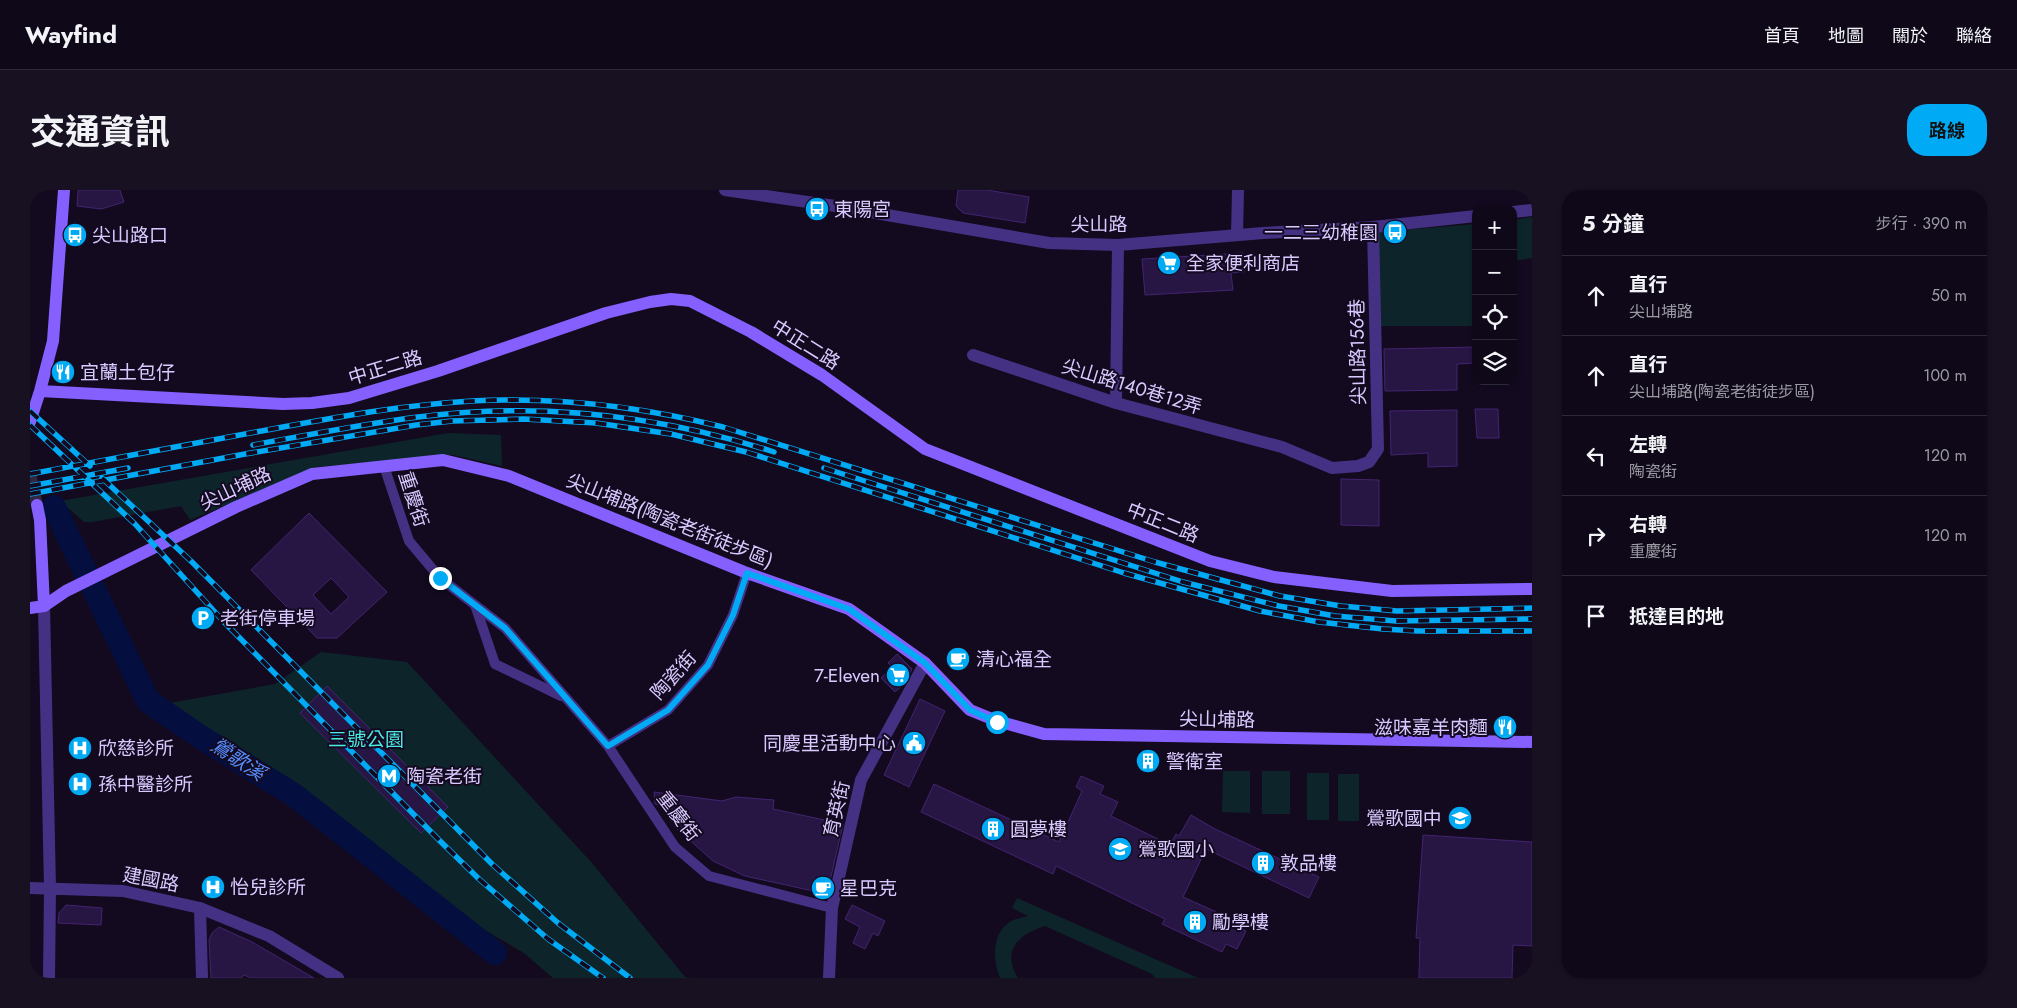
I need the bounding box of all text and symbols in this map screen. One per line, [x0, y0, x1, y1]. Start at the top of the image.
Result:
text: Wayfind [25, 17, 117, 52]
text: 首頁 [1764, 23, 1800, 49]
text: 地圖 [1828, 23, 1864, 49]
text: 關於 [1892, 23, 1928, 49]
text: 聯絡 [1956, 23, 1992, 49]
button: 路線 [1907, 104, 1987, 156]
text: 交通資訊 [30, 107, 170, 157]
bus stop icon: 東陽宮 [804, 196, 830, 222]
place label: 東陽宮 [834, 196, 891, 223]
map controls [1472, 205, 1517, 385]
button: + [1472, 205, 1517, 250]
text: 5 分鐘 [1582, 209, 1644, 239]
street label: 尖山路 [1070, 211, 1128, 238]
text: 步行 · 390 m [1876, 212, 1967, 235]
place label: 一二三幼稚園 [1264, 219, 1378, 246]
bus stop icon: 一二三幼稚園 [1382, 219, 1408, 245]
bus stop icon: 尖山路口 [62, 222, 88, 248]
place label: 尖山路口 [92, 222, 168, 249]
supermarket icon: 全家便利商店 [1156, 250, 1182, 276]
place label: 全家便利商店 [1186, 250, 1300, 277]
button: − [1472, 250, 1517, 295]
text: 直行 [1629, 271, 1667, 298]
icon: ahead [1582, 282, 1610, 310]
text: 50 m [1931, 284, 1967, 307]
button: locate [1472, 295, 1517, 340]
street label: 尖山路156巷 [1343, 299, 1372, 405]
text: 尖山埔路 [1629, 300, 1693, 323]
street label: 中正二路 [766, 313, 845, 376]
button: layers [1472, 340, 1517, 385]
street label: 中正二路 [345, 343, 425, 392]
text: 直行 [1629, 351, 1667, 378]
street label: 尖山路140巷12弄 [1058, 352, 1205, 421]
restaurant icon: 宜蘭土包仔 [50, 359, 76, 385]
place label: 宜蘭土包仔 [80, 359, 175, 386]
icon: ahead [1582, 362, 1610, 390]
text: 100 m [1923, 364, 1967, 387]
text: 尖山埔路(陶瓷老街徒步區) [1629, 380, 1815, 403]
text: 左轉 [1629, 431, 1667, 458]
icon: left [1582, 442, 1610, 470]
text: 120 m [1924, 444, 1967, 467]
street label: 尖山埔路 [195, 460, 275, 517]
text: 陶瓷街 [1629, 460, 1677, 483]
street label: 尖山埔路(陶瓷老街徒步區) [562, 467, 777, 574]
street label: 重慶街 [392, 468, 435, 530]
street label: 中正二路 [1123, 496, 1203, 549]
text: 右轉 [1629, 511, 1667, 538]
icon: right [1582, 522, 1610, 550]
text: 120 m [1924, 524, 1967, 547]
text: 重慶街 [1629, 540, 1677, 563]
route end [429, 567, 452, 590]
icon: arrive [1582, 602, 1610, 630]
text: 抵達目的地 [1629, 603, 1724, 630]
parking icon: 老街停車場 [190, 605, 216, 631]
place label: 老街停車場 [220, 605, 315, 632]
street label: 陶瓷街 [644, 645, 702, 706]
cafe icon: 清心福全 [945, 646, 971, 672]
place label: 清心福全 [976, 646, 1052, 673]
place label: 7-Eleven [814, 662, 880, 689]
supermarket icon: 7-Eleven [885, 662, 911, 688]
street label: 尖山埔路 [1179, 705, 1255, 734]
route start [986, 711, 1009, 734]
place label: 滋味嘉羊肉麵 [1374, 714, 1488, 741]
restaurant icon: 滋味嘉羊肉麵 [1492, 714, 1518, 740]
park label: 三號公園 [328, 726, 404, 753]
place label: 同慶里活動中心 [763, 730, 896, 757]
public building icon: 同慶里活動中心 [901, 730, 927, 756]
water label: 鶯歌溪 [205, 731, 273, 790]
hospital icon: 欣慈診所 [67, 735, 93, 761]
place label: 欣慈診所 [98, 735, 174, 762]
building icon: 警衛室 [1135, 748, 1161, 774]
place label: 警衛室 [1166, 748, 1223, 775]
metro station icon: 陶瓷老街 [376, 763, 402, 789]
place label: 陶瓷老街 [406, 763, 482, 790]
hospital icon: 孫中醫診所 [67, 771, 93, 797]
place label: 孫中醫診所 [98, 771, 193, 798]
street label: 育英街 [817, 778, 856, 840]
street label: 重慶街 [650, 786, 707, 847]
place label: 鶯歌國中 [1366, 805, 1442, 832]
school or university icon: 鶯歌國中 [1447, 805, 1473, 831]
building icon: 圓夢樓 [980, 816, 1006, 842]
place label: 圓夢樓 [1010, 816, 1067, 843]
school or university icon: 鶯歌國小 [1107, 836, 1133, 862]
place label: 鶯歌國小 [1138, 836, 1214, 863]
building icon: 敦品樓 [1250, 850, 1276, 876]
place label: 敦品樓 [1280, 850, 1337, 877]
street label: 建國路 [120, 861, 181, 898]
hospital icon: 怡兒診所 [200, 874, 226, 900]
place label: 怡兒診所 [230, 874, 306, 901]
cafe icon: 星巴克 [810, 875, 836, 901]
place label: 星巴克 [840, 875, 897, 902]
building icon: 勵學樓 [1182, 909, 1208, 935]
place label: 勵學樓 [1212, 909, 1269, 936]

